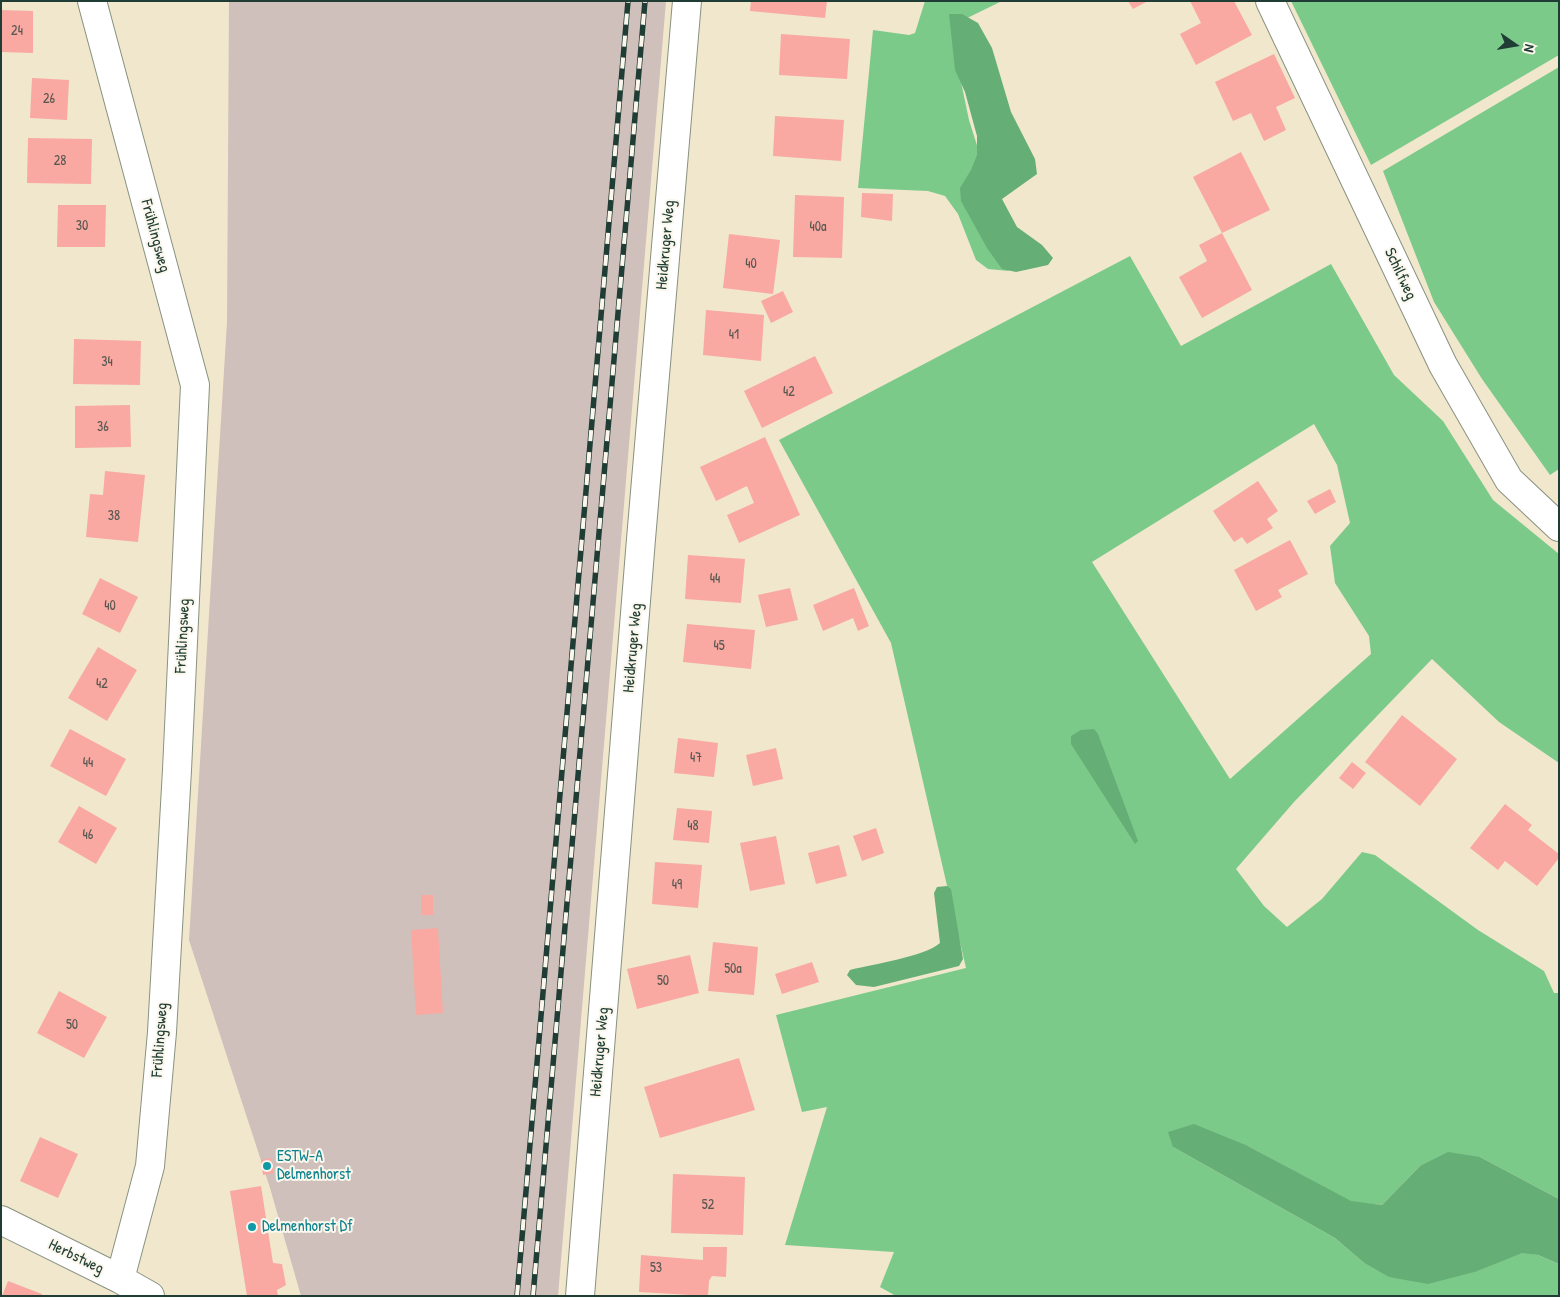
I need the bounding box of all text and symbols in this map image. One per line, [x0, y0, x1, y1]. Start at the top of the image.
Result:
north arrow [1490, 20, 1540, 70]
house number: 24 [11, 23, 23, 39]
text: N [1520, 43, 1540, 54]
house number: 26 [43, 91, 55, 107]
house number: 28 [54, 153, 66, 169]
street label: Frühlingsweg [136, 198, 174, 274]
street label: Heidkruger Weg [653, 200, 679, 290]
house number: 30 [76, 218, 88, 234]
house number: 40a [809, 219, 827, 235]
street label: Schilfweg [1380, 245, 1420, 303]
house number: 40 [745, 256, 757, 272]
house number: 41 [729, 327, 739, 343]
house number: 34 [101, 354, 113, 370]
house number: 42 [783, 384, 795, 400]
house number: 36 [97, 419, 109, 435]
house number: 38 [108, 508, 120, 524]
house number: 44 [710, 571, 720, 587]
house number: 40 [104, 598, 116, 614]
street label: Frühlingsweg [171, 598, 195, 674]
street label: Heidkruger Weg [620, 603, 646, 693]
house number: 45 [713, 638, 725, 654]
house number: 42 [96, 676, 108, 692]
house number: 47 [690, 750, 702, 766]
house number: 44 [83, 755, 93, 771]
house number: 48 [687, 818, 699, 834]
house number: 46 [83, 827, 93, 843]
house number: 49 [672, 877, 682, 893]
house number: 50a [724, 961, 742, 977]
house number: 50 [657, 973, 669, 989]
street label: Frühlingsweg [148, 1002, 172, 1078]
street label: Heidkruger Weg [587, 1007, 613, 1097]
house number: 50 [66, 1017, 78, 1033]
place label: ESTW-A Delmenhorst [277, 1147, 351, 1185]
marker: ESTW-A Delmenhorst [261, 1160, 273, 1172]
house number: 52 [702, 1197, 714, 1213]
place label: Delmenhorst Df [262, 1217, 353, 1237]
marker: Delmenhorst Df [246, 1221, 258, 1233]
street label: Herbstweg [45, 1235, 107, 1279]
house number: 53 [650, 1260, 662, 1276]

